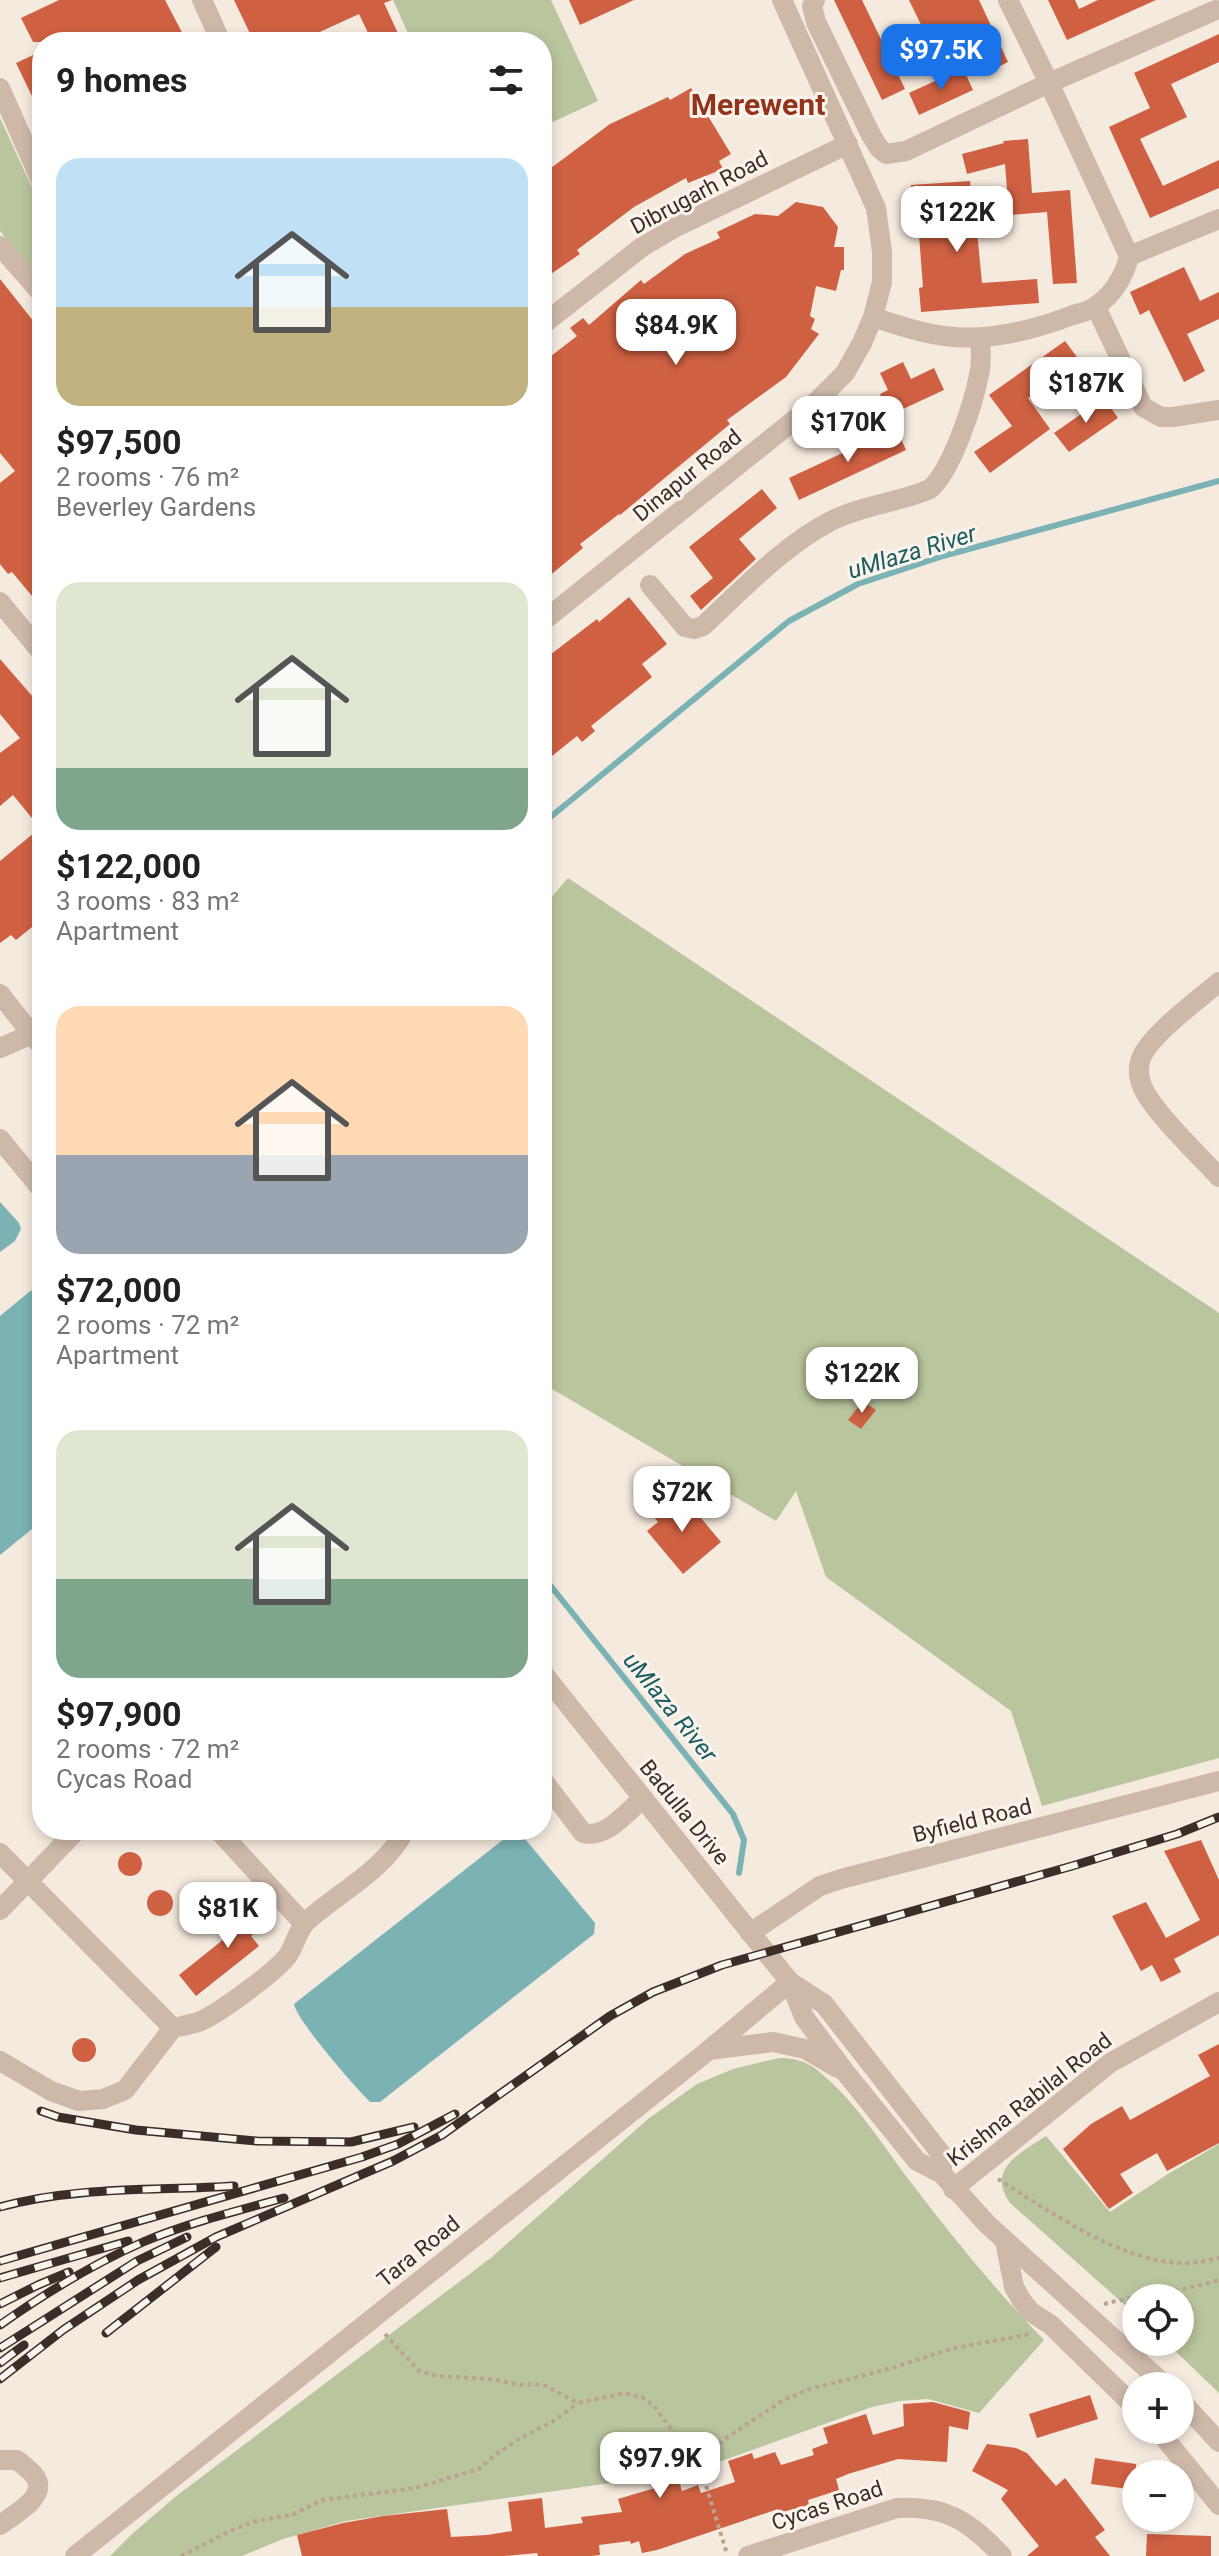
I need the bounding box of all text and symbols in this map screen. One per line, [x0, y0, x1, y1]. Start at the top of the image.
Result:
pin: $97.5K [876, 24, 1006, 92]
text: $97.5K [899, 35, 983, 65]
icon: filters [484, 58, 528, 102]
text: 9 homes [56, 60, 187, 100]
district label: Merewent [691, 87, 825, 122]
street label: Dibrugarh Road [626, 146, 772, 239]
pin: $122K [901, 186, 1013, 254]
text: $122K [919, 197, 995, 227]
icon: home [220, 210, 364, 354]
pin: $84.9K [611, 299, 741, 367]
text: $84.9K [634, 310, 718, 340]
pin: $187K [1030, 357, 1142, 425]
text: $187K [1048, 368, 1124, 398]
pin: $170K [792, 396, 904, 464]
text: $170K [810, 407, 886, 437]
text: $97,500 [56, 422, 181, 462]
street label: Dinapur Road [628, 424, 746, 527]
text: 2 rooms · 76 m² [56, 462, 239, 492]
text: Beverley Gardens [56, 492, 256, 522]
water label: uMlaza River [844, 519, 981, 585]
icon: home [220, 634, 364, 778]
text: $122,000 [56, 846, 201, 886]
text: 3 rooms · 83 m² [56, 886, 239, 916]
text: Apartment [56, 916, 179, 946]
icon: home [220, 1058, 364, 1202]
text: $72,000 [56, 1270, 181, 1310]
text: 2 rooms · 72 m² [56, 1310, 239, 1340]
text: Apartment [56, 1340, 179, 1370]
pin: $122K [806, 1347, 918, 1415]
text: $122K [824, 1358, 900, 1388]
pin: $72K [635, 1466, 729, 1534]
text: $72K [651, 1477, 713, 1507]
icon: home [220, 1482, 364, 1626]
water label: uMlaza River [617, 1647, 723, 1768]
text: $97,900 [56, 1694, 181, 1734]
text: 2 rooms · 72 m² [56, 1734, 239, 1764]
street label: Badulla Drive [635, 1755, 735, 1870]
text: Cycas Road [56, 1764, 192, 1794]
street label: Byfield Road [910, 1794, 1034, 1847]
pin: $81K [181, 1882, 275, 1950]
text: $81K [197, 1893, 259, 1923]
street label: Krishna Rabilal Road [942, 2028, 1116, 2171]
street label: Tara Road [372, 2211, 465, 2292]
map controls [1122, 2284, 1194, 2532]
button: locate [1122, 2284, 1194, 2356]
button: + [1122, 2372, 1194, 2444]
pin: $97.9K [595, 2432, 725, 2500]
text: $97.9K [618, 2443, 702, 2473]
button: − [1122, 2460, 1194, 2532]
street label: Cycas Road [768, 2476, 886, 2535]

